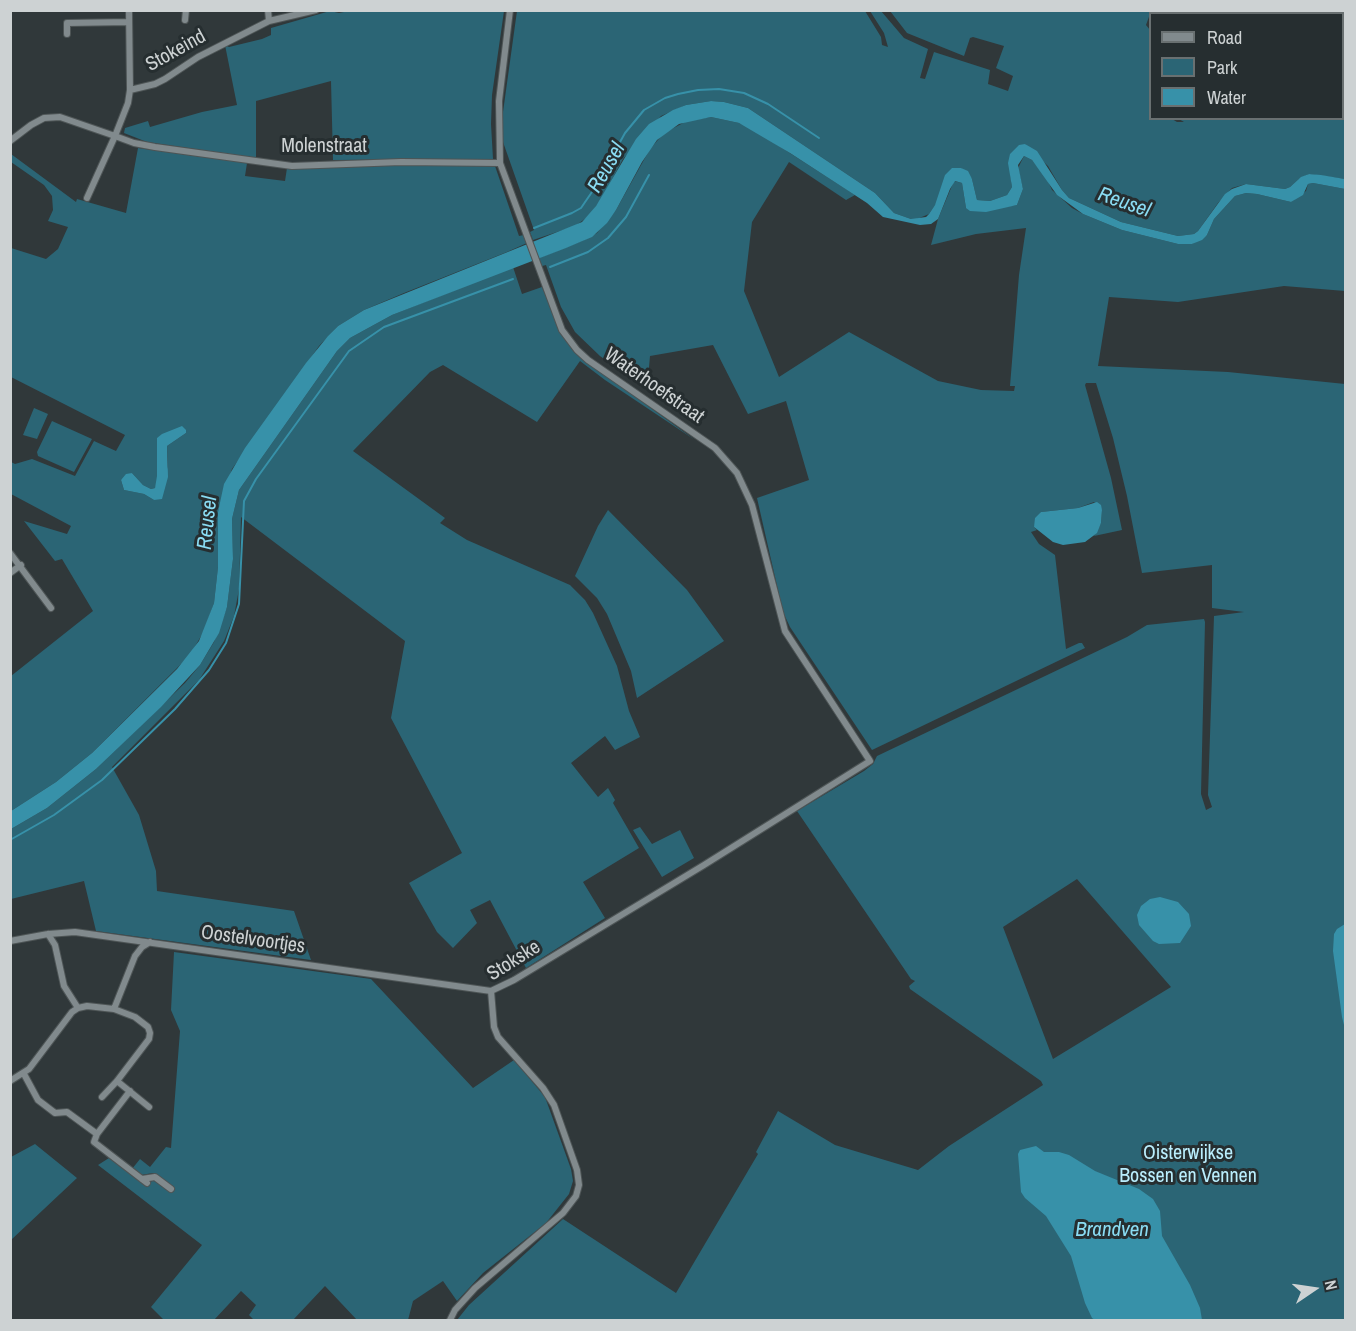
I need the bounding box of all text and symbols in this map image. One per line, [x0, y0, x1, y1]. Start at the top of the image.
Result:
legend [1149, 12, 1344, 120]
street label: Stokeind [142, 25, 210, 77]
text: Road [1207, 25, 1242, 50]
text: Park [1207, 55, 1237, 80]
text: Water [1207, 85, 1246, 110]
street label: Molenstraat [281, 135, 367, 159]
water label: Reusel [583, 138, 631, 198]
water label: Reusel [1095, 182, 1153, 224]
street label: Waterhoefstraat [600, 343, 708, 429]
water label: Reusel [193, 495, 223, 551]
street label: Oostelvoortjes [199, 921, 307, 959]
street label: Stokske [483, 935, 545, 987]
park label: Oisterwijkse Bossen en Vennen [1119, 1142, 1257, 1189]
water label: Brandven [1075, 1217, 1149, 1243]
north arrow [1284, 1259, 1344, 1319]
text: N [1320, 1278, 1343, 1292]

